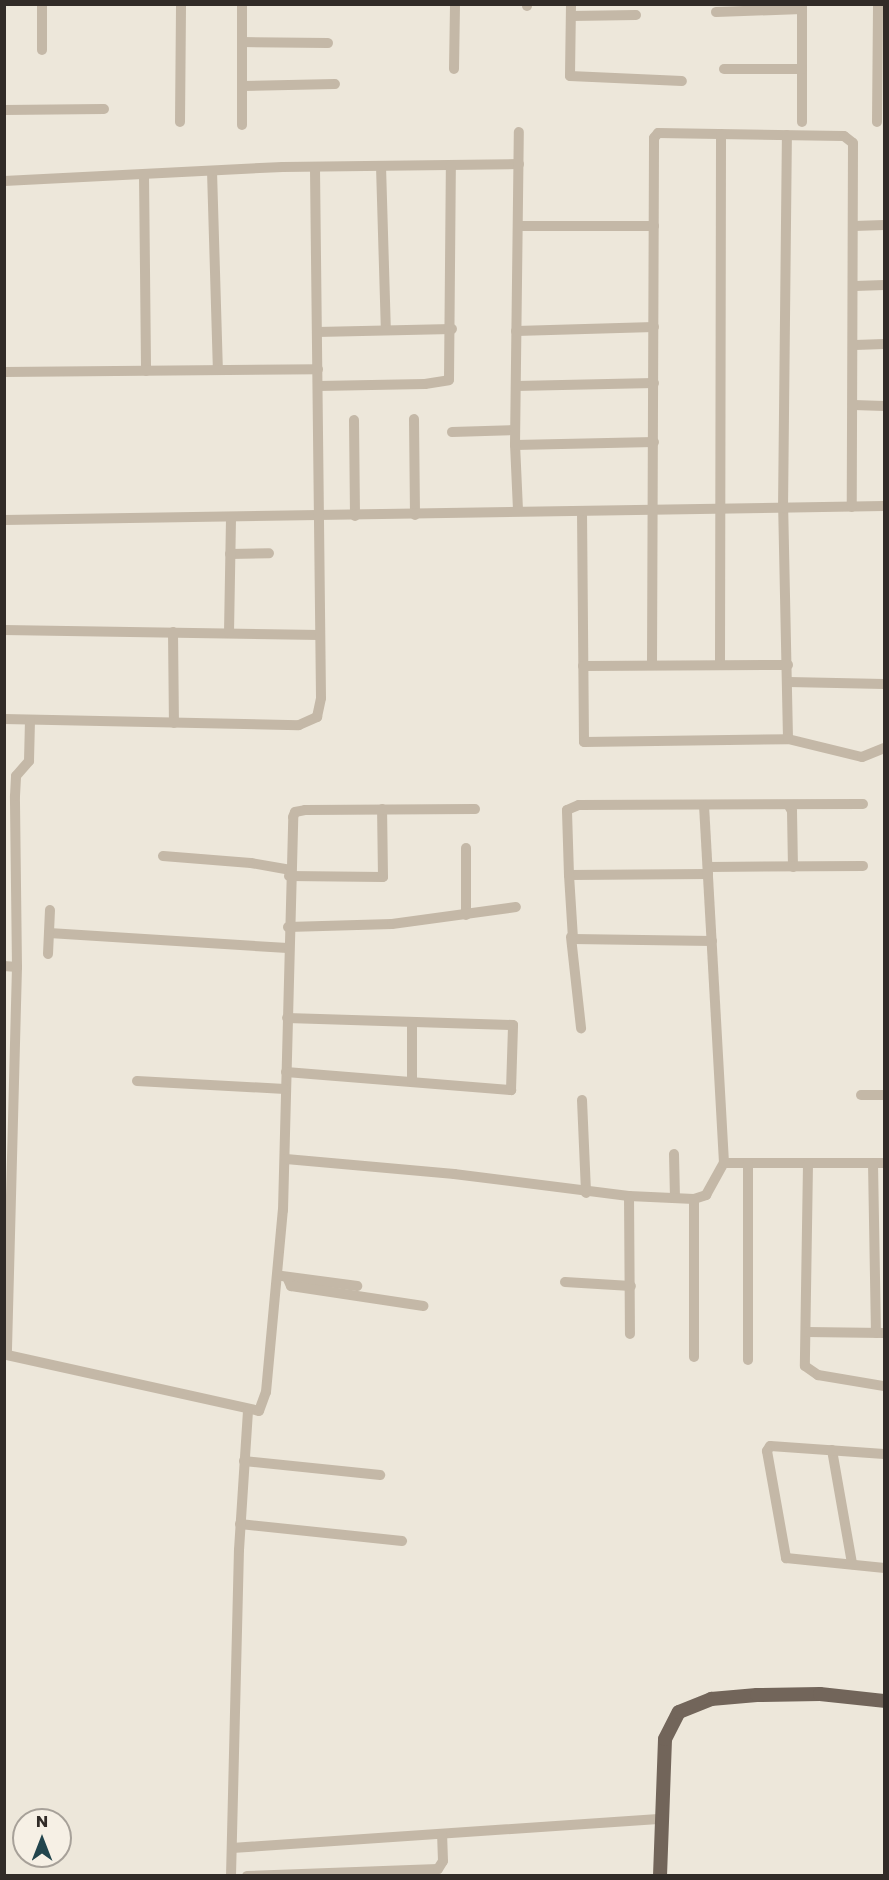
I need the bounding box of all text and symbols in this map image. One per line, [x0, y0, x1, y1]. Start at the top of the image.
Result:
north arrow [12, 1808, 72, 1868]
text: N [36, 1810, 48, 1833]

